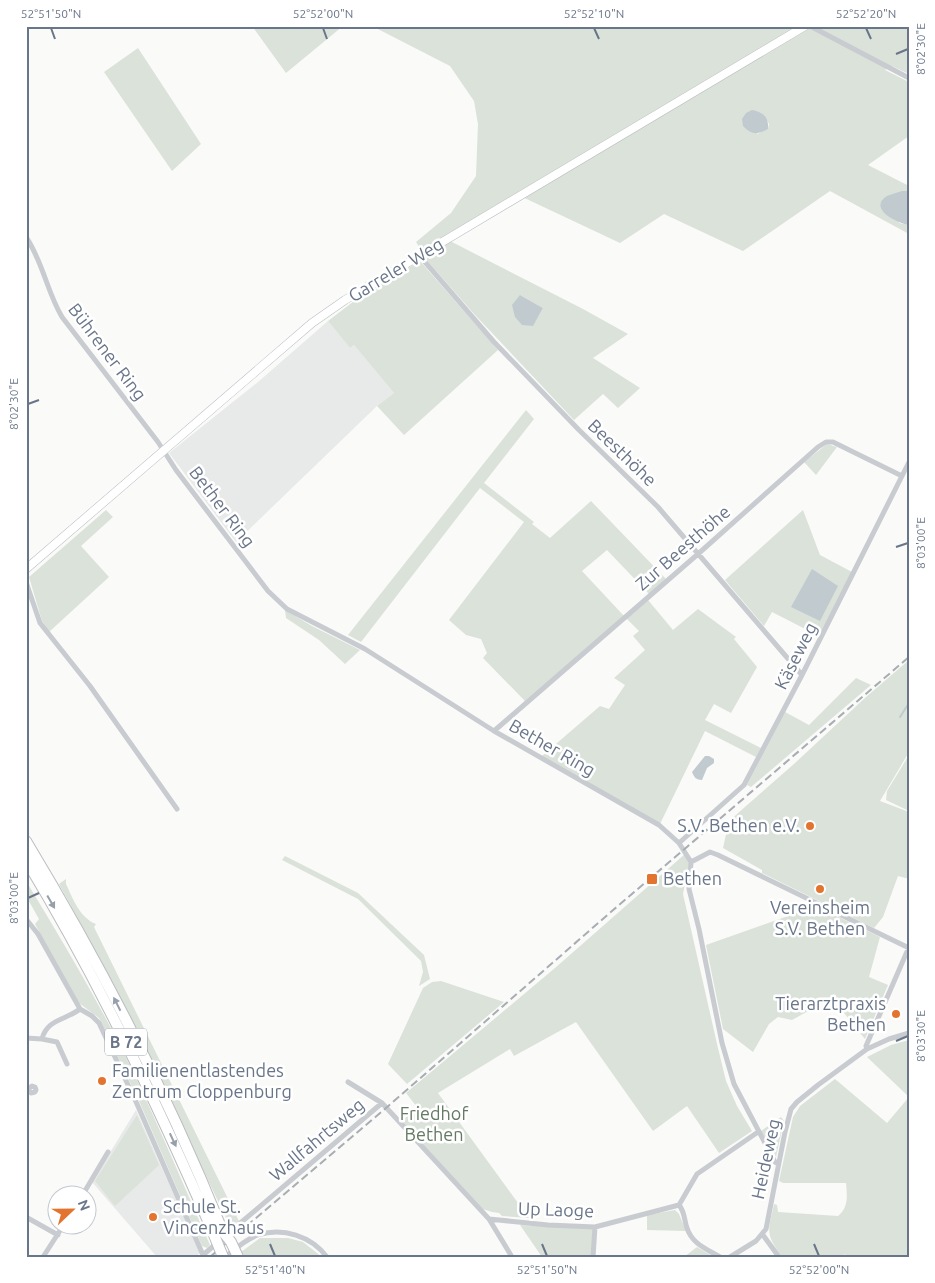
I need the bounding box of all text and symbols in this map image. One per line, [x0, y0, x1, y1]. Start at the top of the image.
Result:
text: 52°51'50"N [21, 7, 81, 20]
text: 52°52'00"N [293, 7, 353, 20]
text: 52°52'10"N [564, 7, 624, 20]
text: 52°52'20"N [836, 7, 896, 20]
text: 8°02'30"E [914, 23, 927, 75]
street label: Garreler Weg [344, 233, 447, 305]
street label: Bührener Ring [65, 299, 151, 404]
text: 8°02'30"E [7, 378, 20, 430]
street label: Beesthöhe [584, 415, 661, 490]
street label: Bether Ring [186, 462, 260, 551]
street label: Zur Beesthöhe [631, 501, 734, 594]
text: 8°03'00"E [914, 517, 927, 569]
street label: Käseweg [770, 619, 820, 692]
street label: Bether Ring [506, 715, 599, 780]
place label: S.V. Bethen e.V. [677, 815, 800, 835]
marker: S.V. Bethen e.V. [804, 820, 816, 832]
place label: Bethen [663, 868, 722, 888]
text: 8°03'00"E [7, 872, 20, 924]
marker: Bethen [645, 872, 659, 886]
marker: Vereinsheim S.V. Bethen [814, 883, 826, 895]
one-way arrow [47, 895, 56, 908]
place label: Vereinsheim S.V. Bethen [770, 897, 870, 938]
place label: Tierarztpraxis Bethen [775, 993, 886, 1034]
one-way arrow [113, 997, 121, 1011]
marker: Tierarztpraxis Bethen [890, 1008, 902, 1020]
text: 8°03'30"E [914, 1010, 927, 1062]
road number: B 72 [105, 1028, 147, 1056]
place label: Familienentlastendes Zentrum Cloppenburg [112, 1060, 292, 1101]
marker: Familienentlastendes Zentrum Cloppenburg [96, 1075, 108, 1087]
street label: Wallfahrtsweg [265, 1094, 368, 1185]
park label: Friedhof Bethen [400, 1103, 468, 1144]
street label: Heideweg [747, 1117, 783, 1201]
one-way arrow [169, 1133, 177, 1147]
north arrow [48, 1186, 98, 1236]
place label: Schule St. Vincenzhaus [163, 1196, 264, 1237]
text: N [75, 1197, 93, 1213]
street label: Up Laoge [518, 1198, 594, 1220]
marker: Schule St. Vincenzhaus [147, 1211, 159, 1223]
text: 52°51'40"N [245, 1263, 305, 1276]
text: 52°51'50"N [517, 1263, 577, 1276]
text: 52°52'00"N [789, 1263, 849, 1276]

